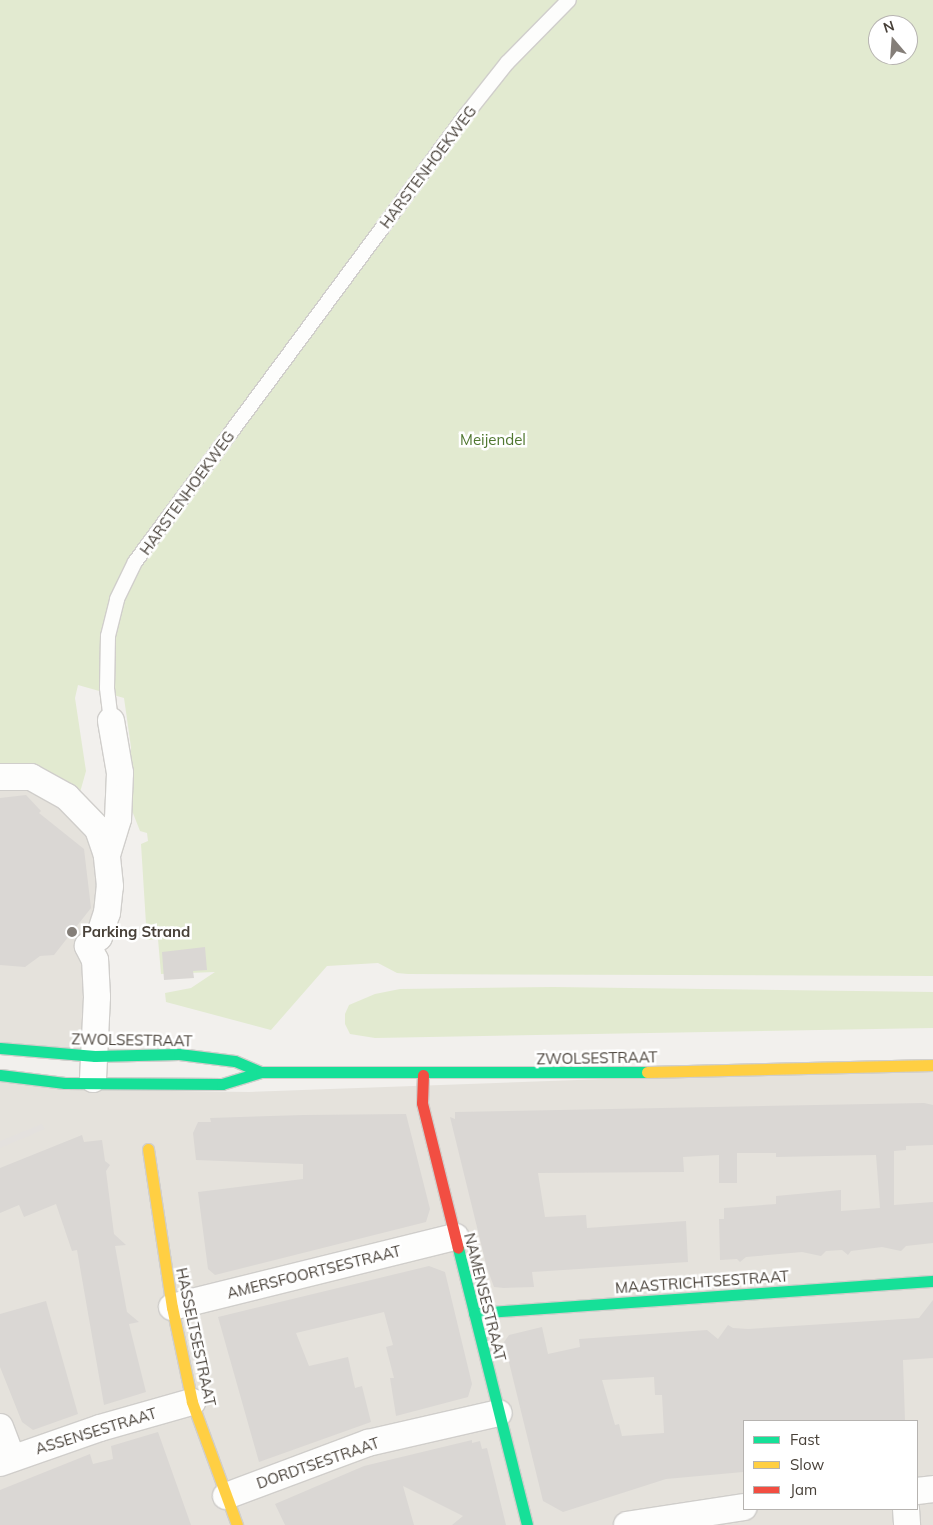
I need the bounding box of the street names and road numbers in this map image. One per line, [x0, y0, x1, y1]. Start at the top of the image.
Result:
street label: HARSTENHOEKWEG [376, 102, 480, 232]
street label: HARSTENHOEKWEG [136, 428, 238, 558]
street label: ZWOLSESTRAAT [71, 1030, 193, 1050]
street label: ZWOLSESTRAAT [536, 1048, 658, 1068]
street label: NAMENSESTRAAT [460, 1231, 510, 1363]
street label: AMERSFOORTSESTRAAT [225, 1242, 403, 1302]
street label: HASSELTSESTRAAT [173, 1266, 219, 1408]
street label: MAASTRICHTSESTRAAT [615, 1267, 789, 1297]
street label: ASSENSESTRAAT [33, 1404, 159, 1458]
street label: DORDTSESTRAAT [254, 1434, 382, 1492]

